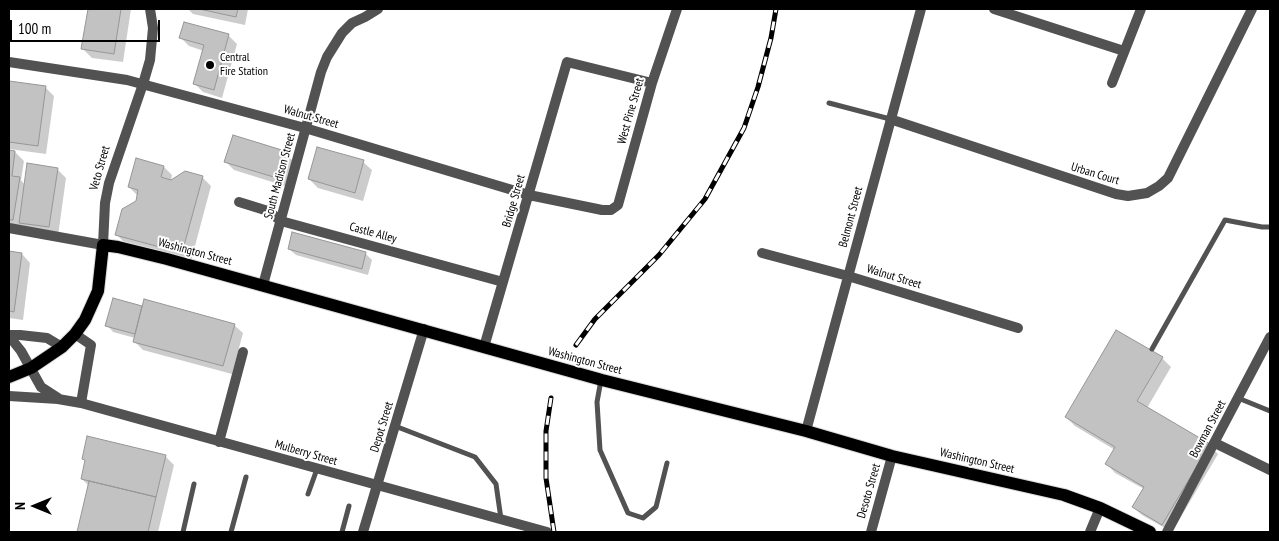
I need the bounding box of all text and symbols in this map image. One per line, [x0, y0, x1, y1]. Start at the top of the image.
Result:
scale bar [12, 10, 162, 42]
text: 100 m [18, 19, 51, 38]
place label: Central Fire Station [220, 51, 268, 79]
marker: Central Fire Station [204, 59, 216, 71]
street label: West Pine Street [615, 76, 647, 146]
street label: Walnut Street [282, 102, 340, 132]
street label: South Madison Street [262, 131, 298, 221]
street label: Veto Street [87, 144, 113, 192]
street label: Urban Court [1069, 160, 1121, 188]
street label: Bridge Street [500, 173, 528, 229]
street label: Belmont Street [836, 185, 866, 249]
street label: Castle Alley [348, 220, 398, 246]
street label: Washington Street [156, 235, 234, 269]
street label: Walnut Street [865, 262, 923, 292]
street label: Washington Street [546, 344, 624, 378]
street label: Bowman Street [1187, 398, 1229, 460]
street label: Depot Street [367, 400, 397, 454]
street label: Mulberry Street [273, 437, 339, 469]
street label: Washington Street [938, 445, 1016, 477]
street label: Desoto Street [854, 462, 884, 520]
north arrow [10, 481, 60, 531]
text: N [11, 502, 29, 510]

